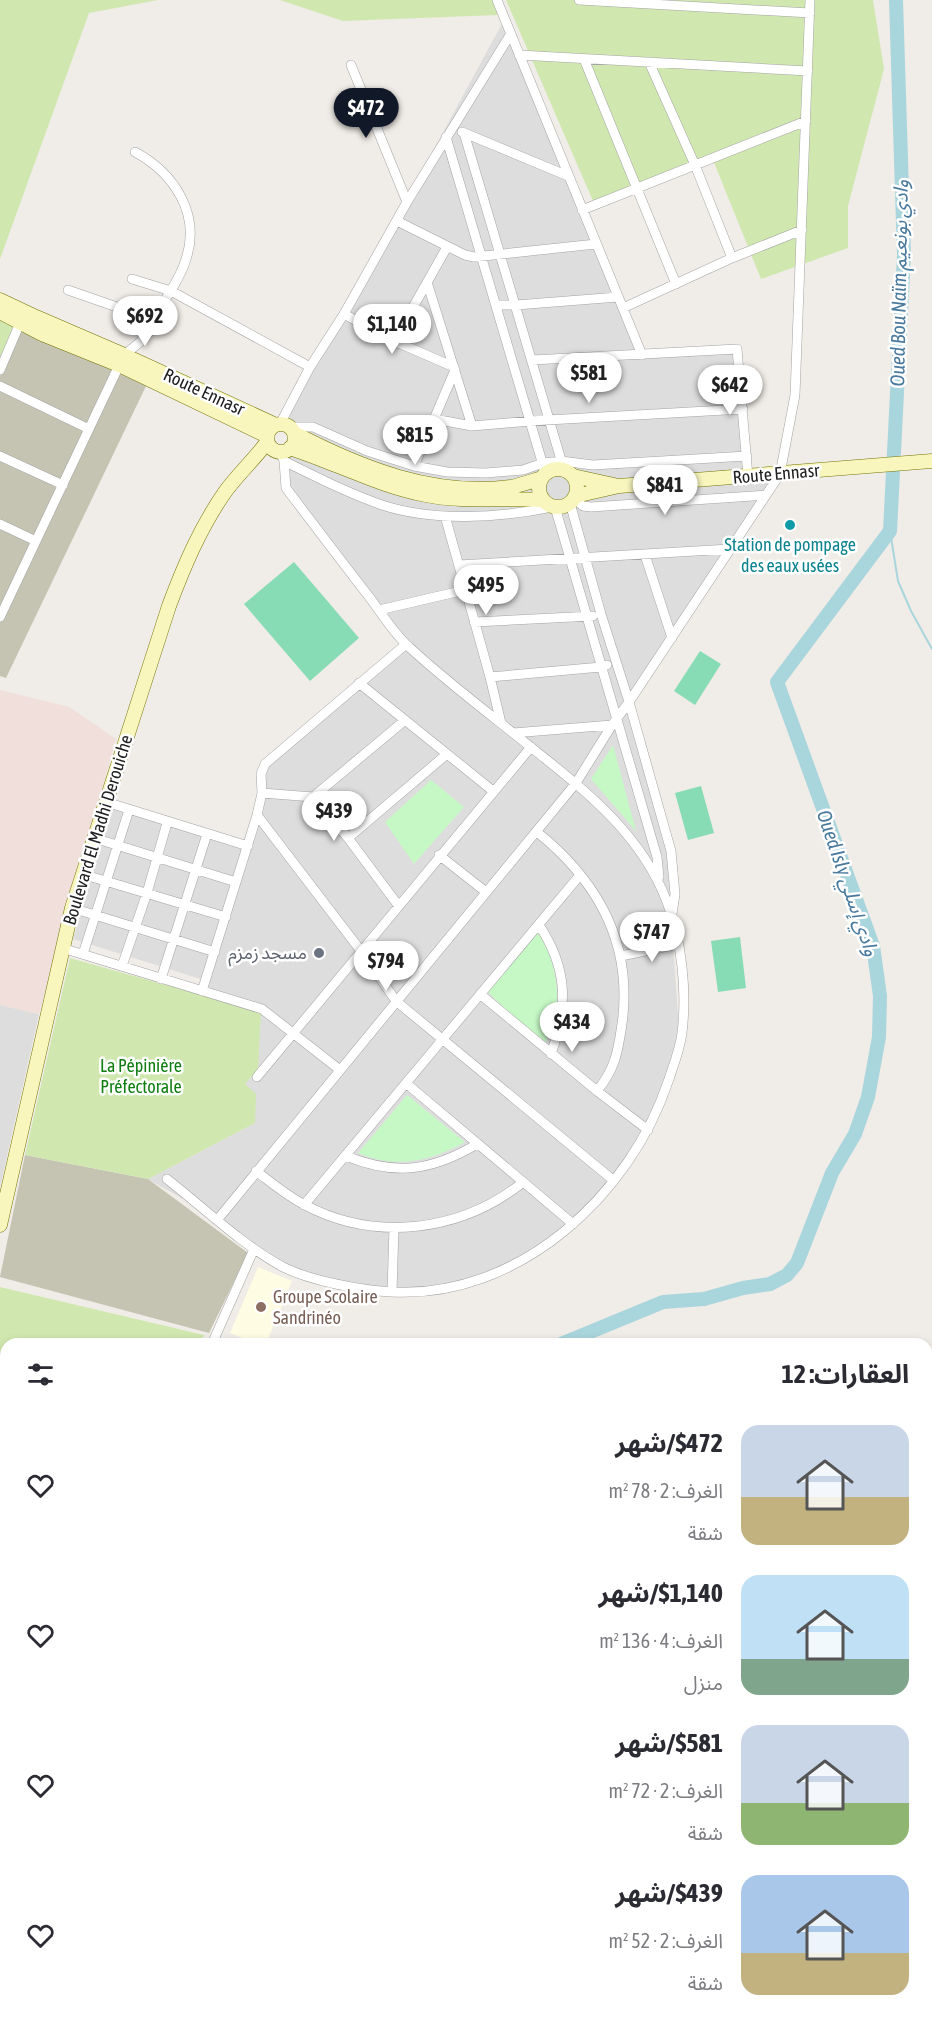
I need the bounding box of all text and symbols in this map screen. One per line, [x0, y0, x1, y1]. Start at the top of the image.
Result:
pin: $472 [330, 88, 402, 139]
text: $472 [348, 96, 384, 119]
water label: Oued Bou Naïm وادي بونعيم [885, 179, 916, 387]
pin: $692 [109, 296, 181, 347]
text: $692 [127, 304, 163, 327]
pin: $1,140 [343, 304, 441, 355]
text: $1,140 [367, 312, 417, 335]
pin: $581 [553, 353, 625, 404]
text: $581 [571, 361, 607, 384]
street label: Route Ennasr [160, 364, 249, 420]
pin: $642 [694, 365, 766, 416]
text: $642 [712, 373, 748, 396]
pin: $815 [379, 415, 451, 466]
text: $815 [397, 423, 433, 446]
street label: Route Ennasr [732, 459, 821, 488]
pin: $841 [629, 465, 701, 516]
text: $841 [647, 473, 683, 496]
marker: Station de pompage des eaux usées [783, 518, 797, 532]
place label: Station de pompage des eaux usées [724, 534, 856, 576]
pin: $495 [450, 565, 522, 616]
text: $495 [468, 573, 504, 596]
street label: Boulevard El Madhi Derouiche [59, 732, 136, 928]
pin: $439 [298, 791, 370, 842]
text: $439 [316, 799, 352, 822]
water label: Oued Isly وادي إسلي [808, 807, 884, 960]
pin: $747 [616, 912, 688, 963]
text: $747 [634, 920, 670, 943]
pin: $794 [350, 941, 422, 992]
place label: مسجد زمزم [228, 942, 307, 967]
marker: مسجد زمزم [312, 946, 326, 960]
text: $794 [368, 949, 404, 972]
pin: $434 [536, 1002, 608, 1053]
text: $434 [554, 1010, 590, 1033]
park label: La Pépinière Préfectorale [100, 1055, 182, 1097]
place label: Groupe Scolaire Sandrinéo [273, 1286, 378, 1328]
marker: Groupe Scolaire Sandrinéo [254, 1300, 268, 1314]
icon: filters [24, 1358, 57, 1391]
text: العقارات: 12 [781, 1359, 909, 1389]
text: $472/شهر [615, 1428, 723, 1458]
icon: home [789, 1449, 861, 1521]
icon: heart [24, 1469, 57, 1502]
text: الغرف: 2 · 78 m² [609, 1479, 723, 1502]
text: شقة [688, 1521, 723, 1544]
text: $1,140/شهر [599, 1578, 723, 1608]
icon: home [789, 1599, 861, 1671]
icon: heart [24, 1619, 57, 1652]
text: الغرف: 4 · 136 m² [599, 1629, 723, 1652]
text: منزل [684, 1671, 723, 1694]
text: $581/شهر [615, 1728, 723, 1758]
icon: home [789, 1749, 861, 1821]
icon: heart [24, 1769, 57, 1802]
text: الغرف: 2 · 72 m² [609, 1779, 723, 1802]
text: شقة [688, 1821, 723, 1844]
text: $439/شهر [615, 1878, 723, 1908]
icon: home [789, 1899, 861, 1971]
icon: heart [24, 1919, 57, 1952]
text: الغرف: 2 · 52 m² [609, 1929, 723, 1952]
text: شقة [688, 1971, 723, 1994]

